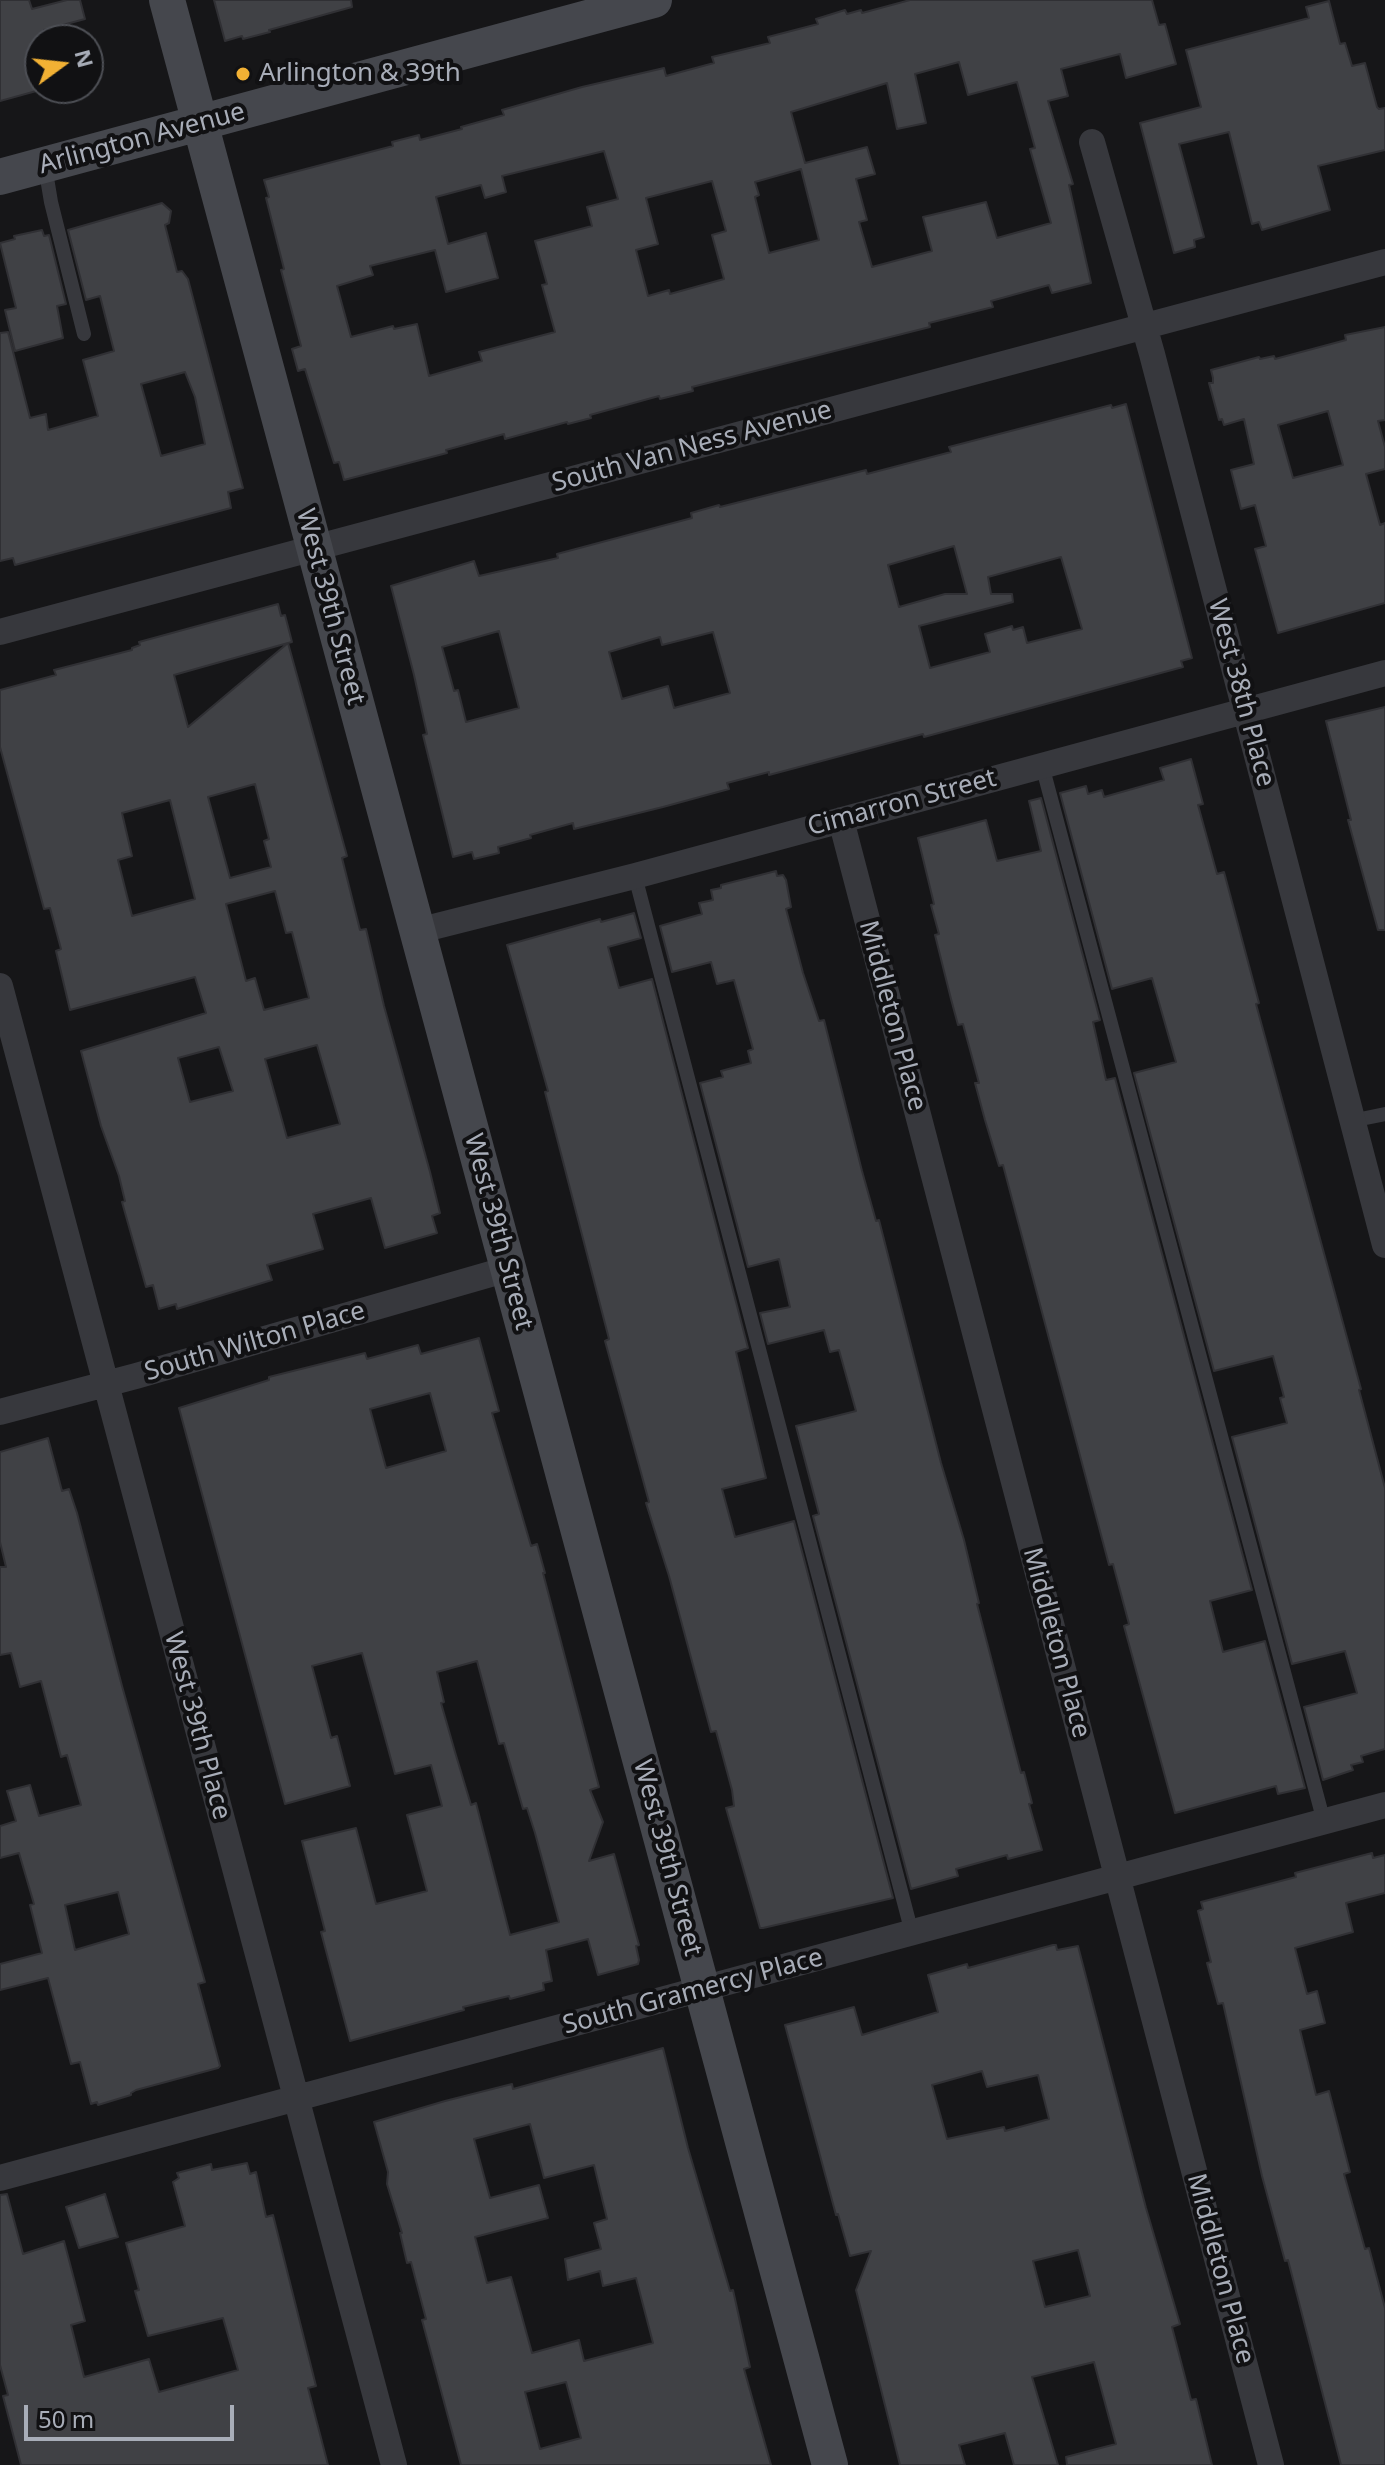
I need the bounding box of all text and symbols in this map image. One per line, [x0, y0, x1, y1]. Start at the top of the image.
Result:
north arrow [24, 24, 104, 104]
text: N [68, 46, 102, 71]
place label: Arlington & 39th [259, 58, 461, 90]
marker: Arlington & 39th [234, 65, 252, 83]
street label: Arlington Avenue [36, 96, 248, 182]
street label: South Van Ness Avenue [549, 395, 835, 499]
street label: West 39th Street [289, 506, 371, 708]
street label: West 38th Place [1201, 596, 1281, 790]
street label: Cimarron Street [804, 763, 1000, 843]
street label: Middleton Place [852, 917, 932, 1115]
street label: West 39th Street [457, 1131, 539, 1333]
street label: South Wilton Place [141, 1296, 369, 1388]
street label: Middleton Place [1016, 1544, 1096, 1742]
street label: West 39th Place [157, 1629, 237, 1823]
street label: West 39th Street [626, 1757, 708, 1959]
street label: South Gramercy Place [560, 1942, 826, 2042]
street label: Middleton Place [1180, 2170, 1260, 2368]
scale bar [28, 2389, 238, 2439]
text: 50 m [38, 2402, 94, 2435]

